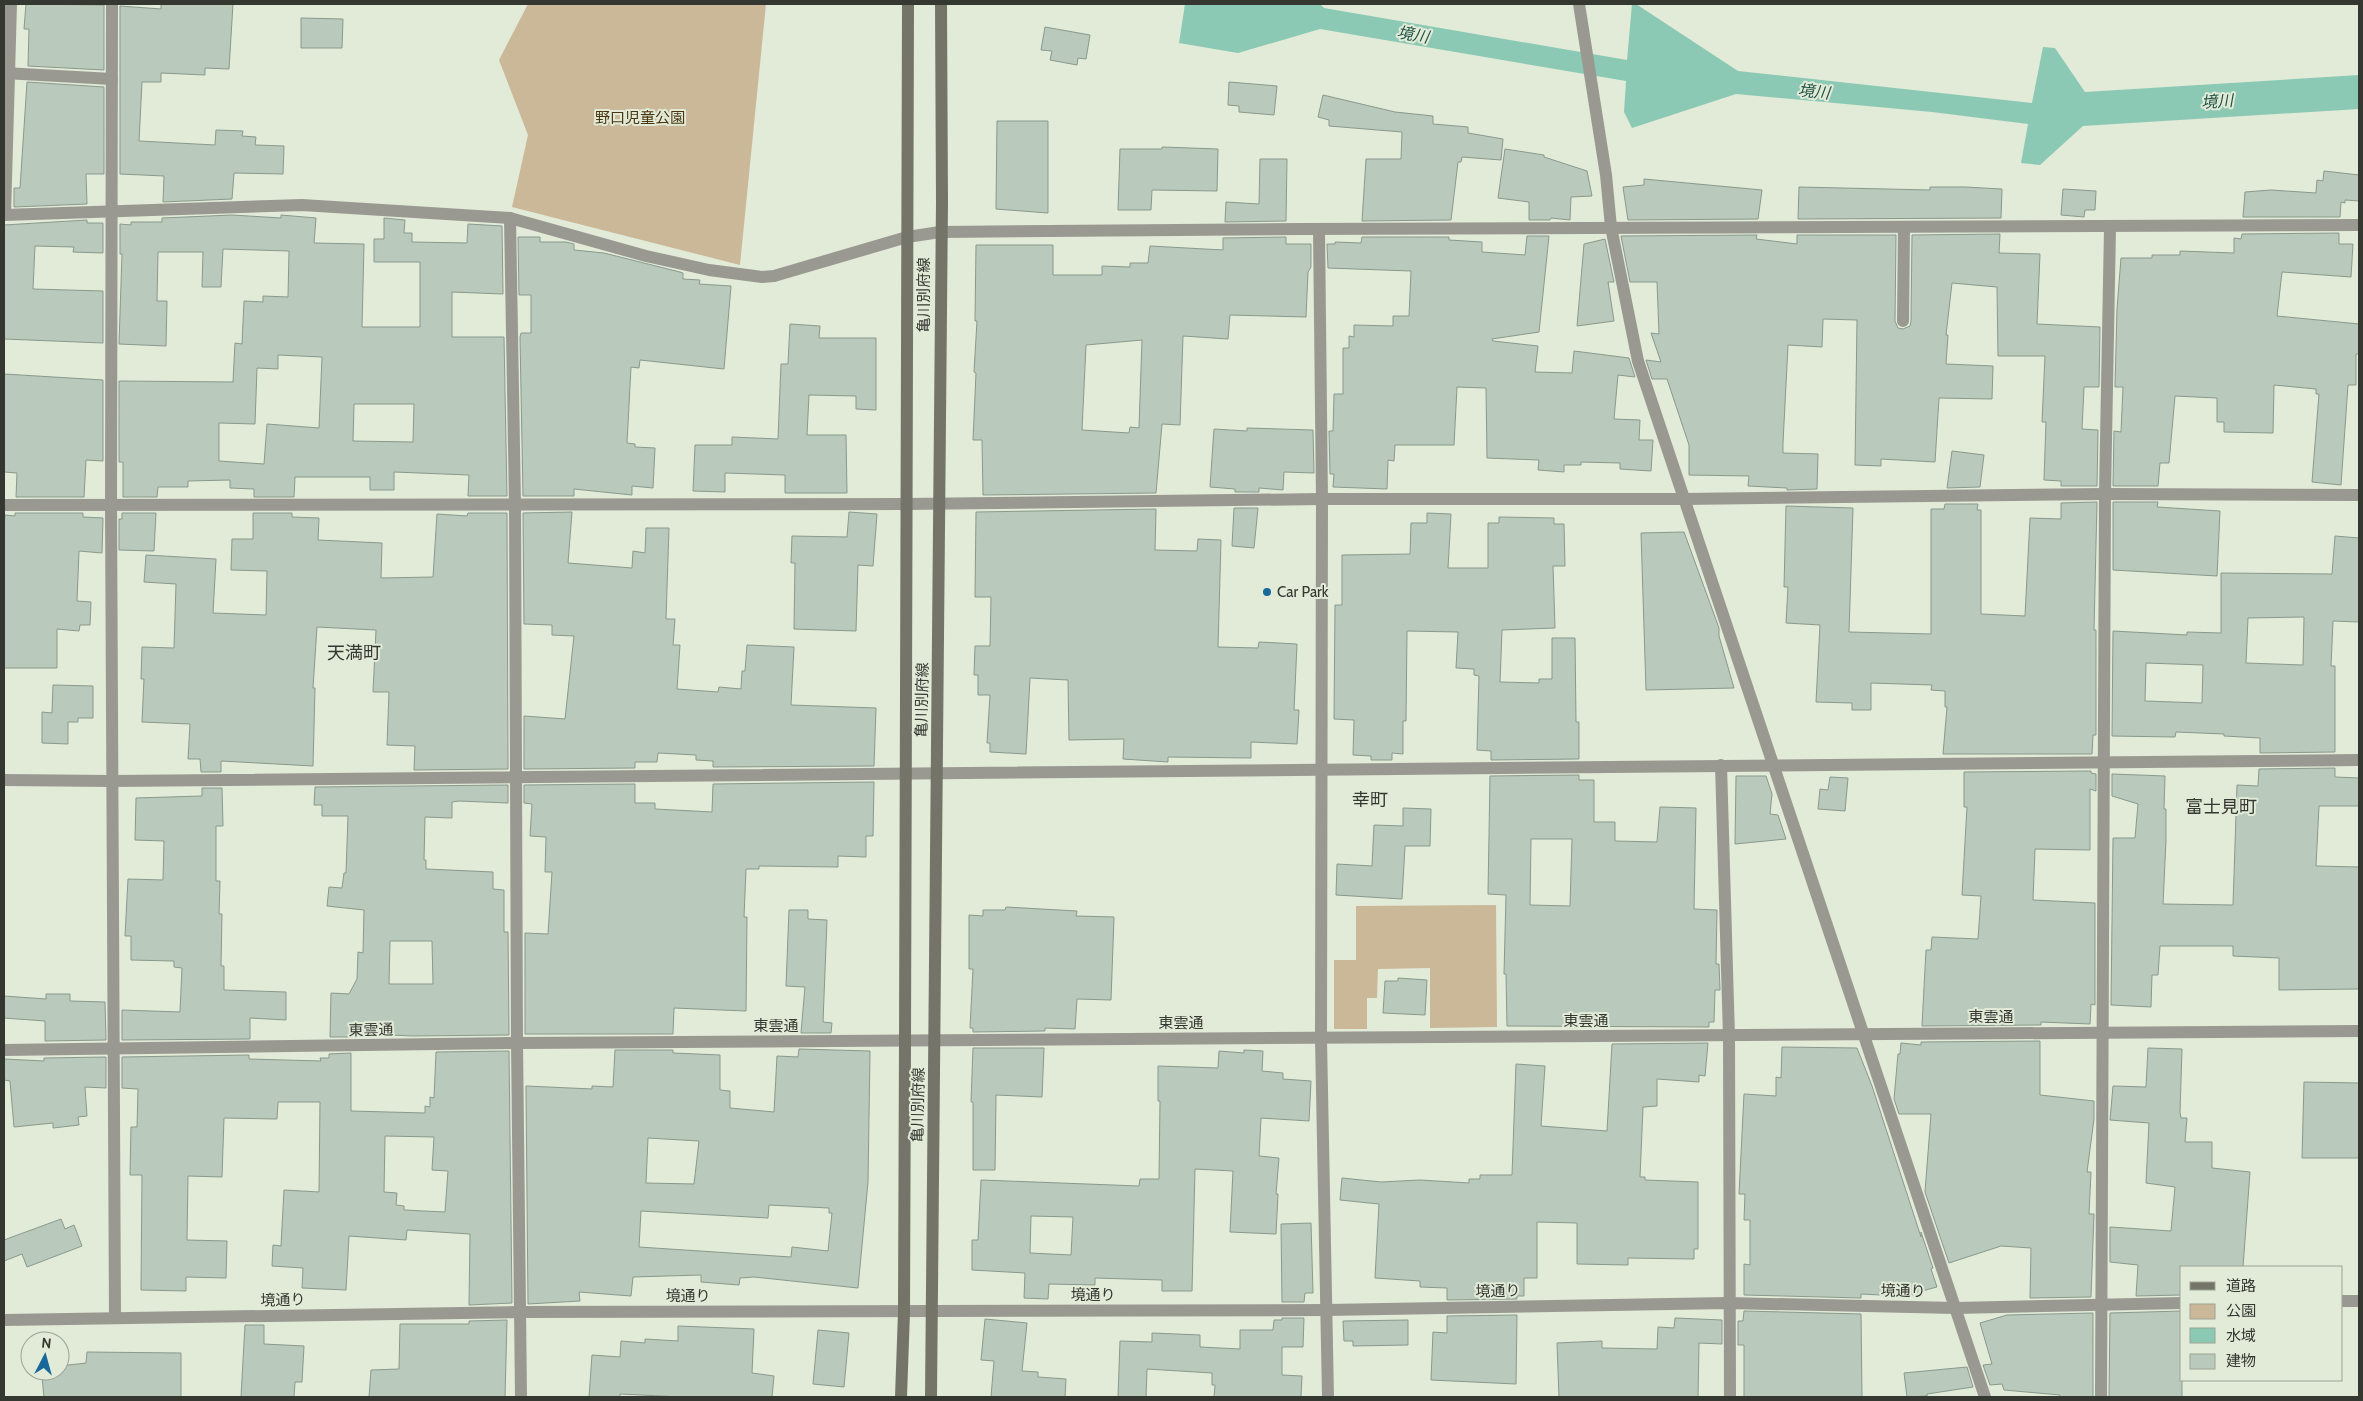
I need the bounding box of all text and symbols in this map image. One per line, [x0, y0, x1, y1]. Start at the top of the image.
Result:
water label: 境川 [1395, 22, 1432, 47]
water label: 境川 [1797, 80, 1833, 103]
water label: 境川 [2200, 91, 2236, 112]
park label: 野口児童公園 [595, 109, 685, 127]
street label: 亀川別府線 [915, 257, 933, 333]
place label: Car Park [1277, 583, 1329, 601]
marker: Car Park [1261, 586, 1273, 598]
district label: 天満町 [327, 642, 381, 664]
street label: 亀川別府線 [912, 662, 932, 738]
district label: 幸町 [1352, 789, 1388, 811]
district label: 富士見町 [2185, 796, 2257, 818]
street label: 東雲通 [1968, 1008, 2014, 1026]
street label: 東雲通 [1563, 1012, 1609, 1030]
street label: 東雲通 [1158, 1014, 1204, 1032]
street label: 東雲通 [753, 1017, 799, 1035]
street label: 東雲通 [348, 1021, 394, 1039]
street label: 亀川別府線 [908, 1067, 928, 1143]
legend [2180, 1266, 2343, 1381]
text: 道路 [2226, 1277, 2256, 1295]
street label: 境通り [1475, 1282, 1521, 1300]
street label: 境通り [1880, 1282, 1926, 1300]
street label: 境通り [1070, 1286, 1116, 1304]
street label: 境通り [665, 1287, 711, 1305]
street label: 境通り [260, 1291, 306, 1309]
text: 公園 [2226, 1302, 2256, 1320]
text: 水域 [2226, 1327, 2256, 1345]
north arrow [20, 1331, 70, 1381]
text: N [40, 1334, 52, 1353]
text: 建物 [2226, 1352, 2256, 1370]

